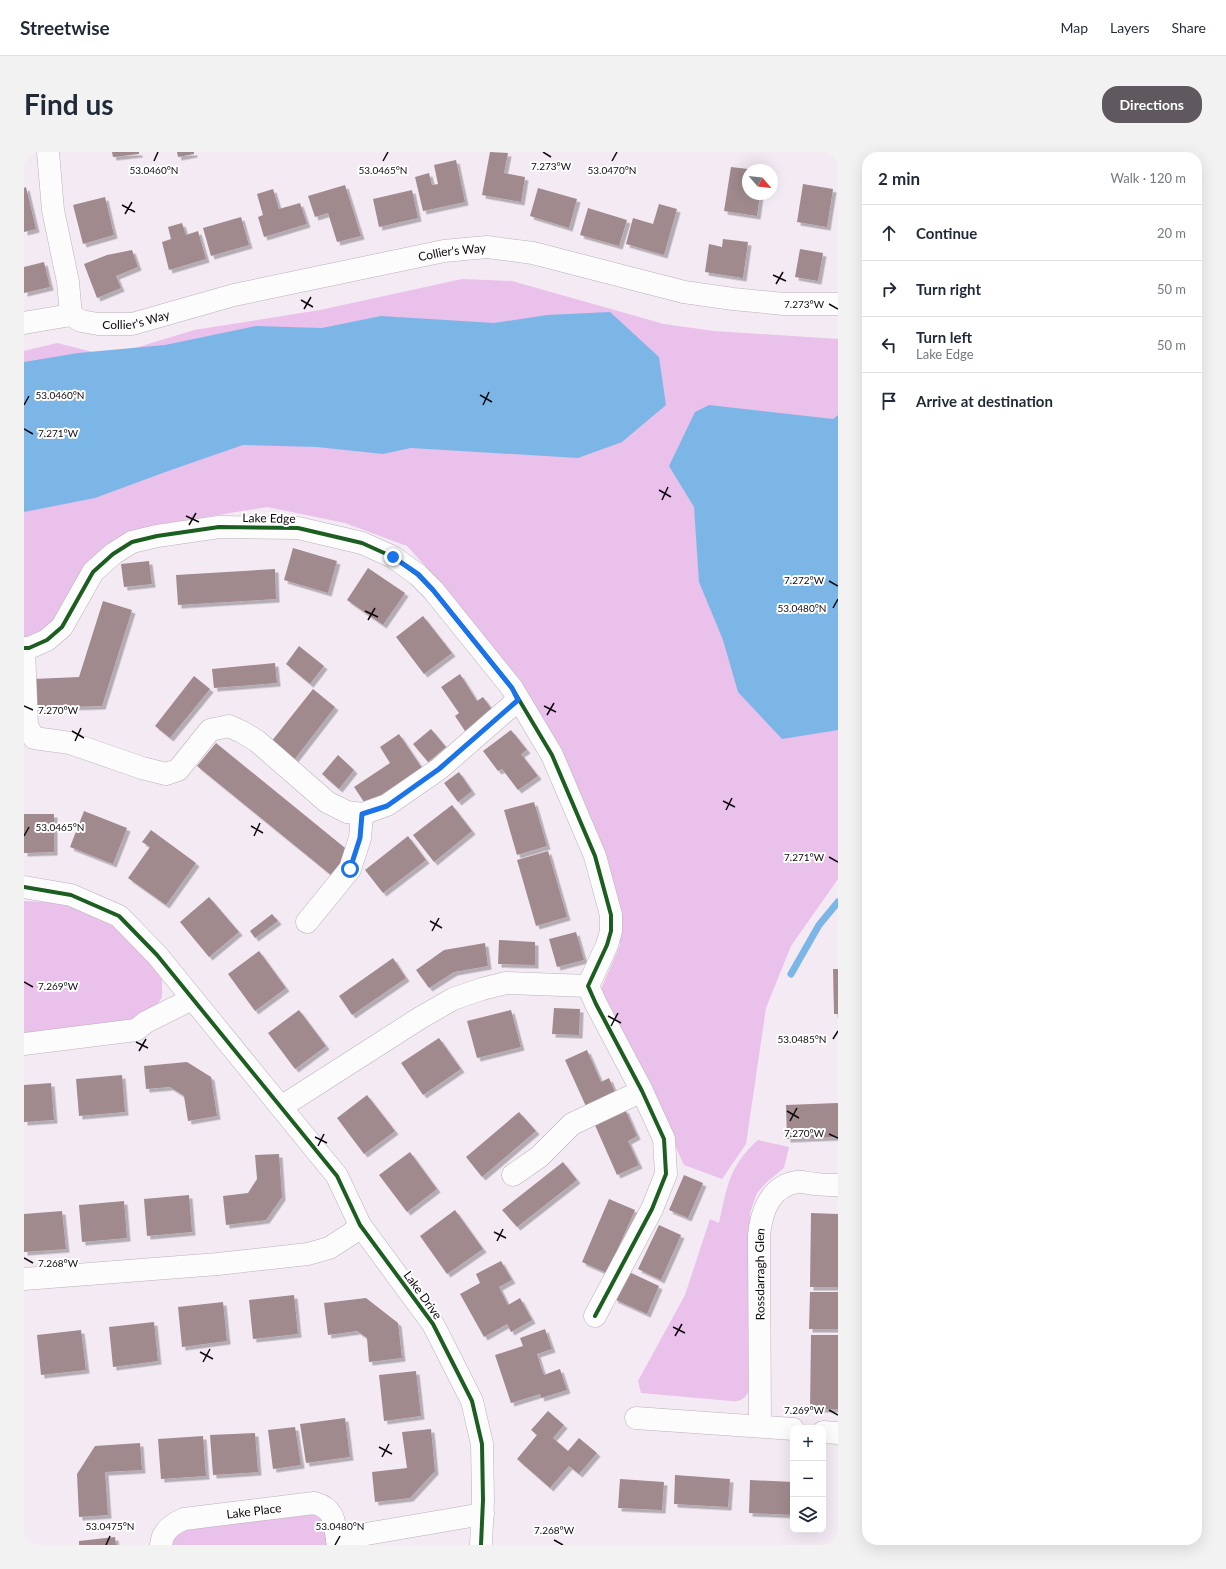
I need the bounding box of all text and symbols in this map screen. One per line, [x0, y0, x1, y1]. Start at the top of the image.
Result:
text: Streetwise [20, 16, 110, 39]
text: Map [1060, 19, 1088, 36]
text: Layers [1110, 19, 1150, 36]
text: Share [1172, 19, 1206, 36]
button: Directions [1102, 86, 1202, 123]
text: Find us [24, 87, 114, 121]
text: 7.273°W [531, 160, 572, 172]
text: 53.0460°N [130, 164, 178, 176]
text: 53.0465°N [359, 164, 407, 176]
text: 53.0470°N [588, 164, 636, 176]
north arrow [742, 164, 778, 200]
text: 2 min [878, 168, 920, 189]
text: Walk · 120 m [1110, 170, 1186, 186]
icon: ahead [878, 222, 900, 244]
text: Continue [916, 224, 977, 242]
text: 20 m [1157, 225, 1186, 241]
street label: Collier's Way [417, 240, 487, 264]
icon: right [878, 278, 900, 300]
text: Turn right [916, 280, 981, 298]
text: 50 m [1157, 281, 1186, 297]
text: 7.273°W [784, 298, 825, 310]
street label: Collier's Way [102, 306, 172, 332]
text: Turn left [916, 328, 972, 346]
icon: left [878, 334, 900, 356]
text: 50 m [1157, 337, 1186, 353]
text: Lake Edge [916, 346, 974, 362]
text: 53.0460°N [36, 389, 84, 401]
icon: arrive [878, 390, 900, 412]
text: Arrive at destination [916, 392, 1053, 410]
text: 7.271°W [38, 427, 79, 439]
street label: Lake Edge [242, 510, 296, 526]
route end [384, 548, 402, 566]
text: 7.272°W [784, 574, 825, 586]
text: 53.0480°N [778, 602, 826, 614]
text: 7.270°W [38, 704, 79, 716]
text: 53.0465°N [36, 821, 84, 833]
text: 7.271°W [784, 851, 825, 863]
route start [341, 860, 359, 878]
text: 7.269°W [38, 980, 79, 992]
text: 53.0485°N [778, 1033, 826, 1045]
text: 7.270°W [784, 1127, 825, 1139]
street label: Rossdarragh Glen [751, 1227, 767, 1320]
text: 7.268°W [38, 1257, 79, 1269]
street label: Lake Drive [401, 1268, 445, 1322]
text: 7.269°W [784, 1404, 825, 1416]
map controls [790, 1425, 826, 1533]
button: + [790, 1425, 826, 1461]
button: − [790, 1461, 826, 1497]
button: layers [790, 1497, 826, 1533]
street label: Lake Place [225, 1500, 282, 1521]
text: 53.0475°N [86, 1520, 134, 1532]
text: 53.0480°N [316, 1520, 364, 1532]
text: 7.268°W [534, 1524, 575, 1536]

